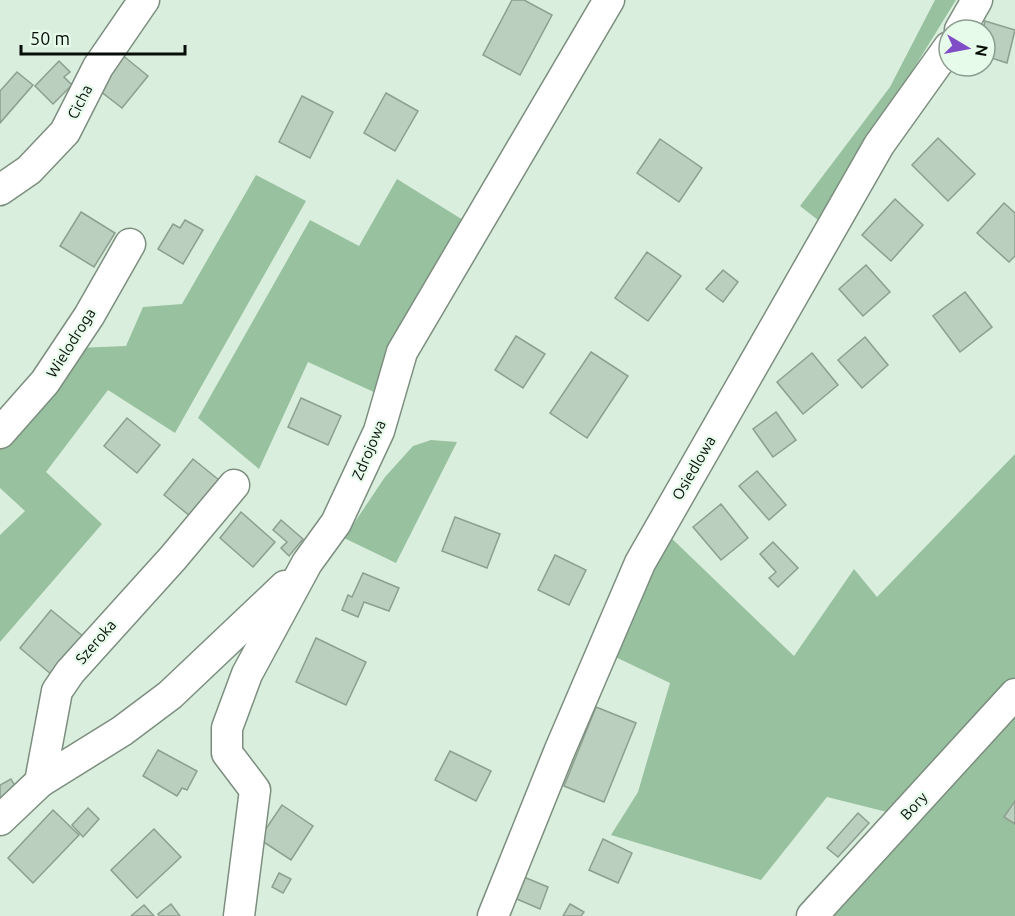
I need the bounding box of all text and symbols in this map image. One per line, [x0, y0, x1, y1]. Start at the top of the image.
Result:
scale bar [21, 18, 184, 56]
north arrow [937, 18, 997, 78]
text: 50 m [30, 28, 70, 48]
text: N [972, 43, 992, 58]
street label: Cicha [64, 82, 95, 122]
street label: Wielodroga [43, 305, 99, 380]
street label: Zdrojowa [348, 417, 389, 482]
street label: Osiedlowa [668, 433, 719, 503]
street label: Szeroka [72, 616, 119, 667]
street label: Bory [897, 788, 931, 823]

